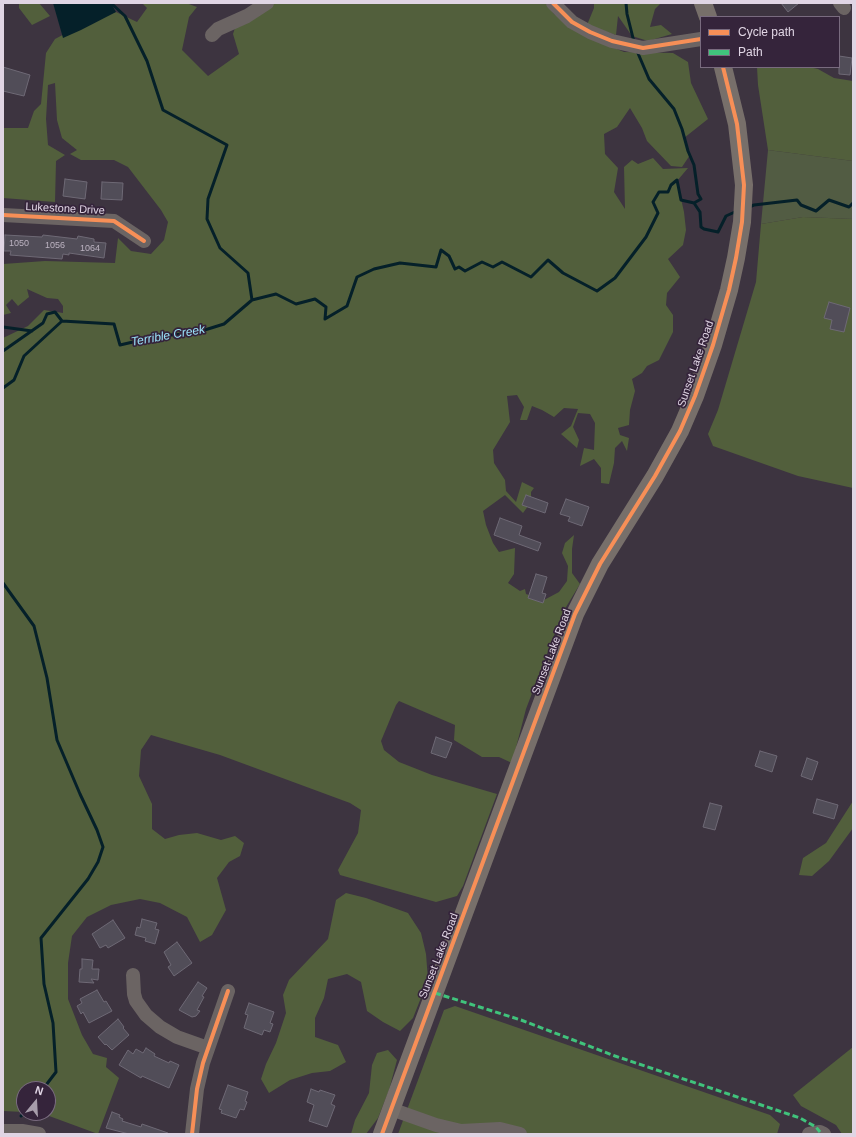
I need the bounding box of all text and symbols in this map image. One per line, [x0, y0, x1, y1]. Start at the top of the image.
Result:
legend [700, 16, 840, 68]
text: Cycle path [738, 25, 795, 39]
text: Path [738, 45, 763, 59]
street label: Lukestone Drive [25, 200, 105, 218]
house number: 1050 [9, 239, 29, 249]
house number: 1056 [45, 241, 65, 251]
house number: 1064 [80, 244, 100, 254]
street label: Sunset Lake Road [675, 319, 717, 409]
water label: Terrible Creek [130, 322, 206, 350]
street label: Sunset Lake Road [530, 607, 574, 697]
street label: Sunset Lake Road [417, 911, 461, 1001]
north arrow [16, 1081, 56, 1121]
text: N [34, 1084, 45, 1097]

